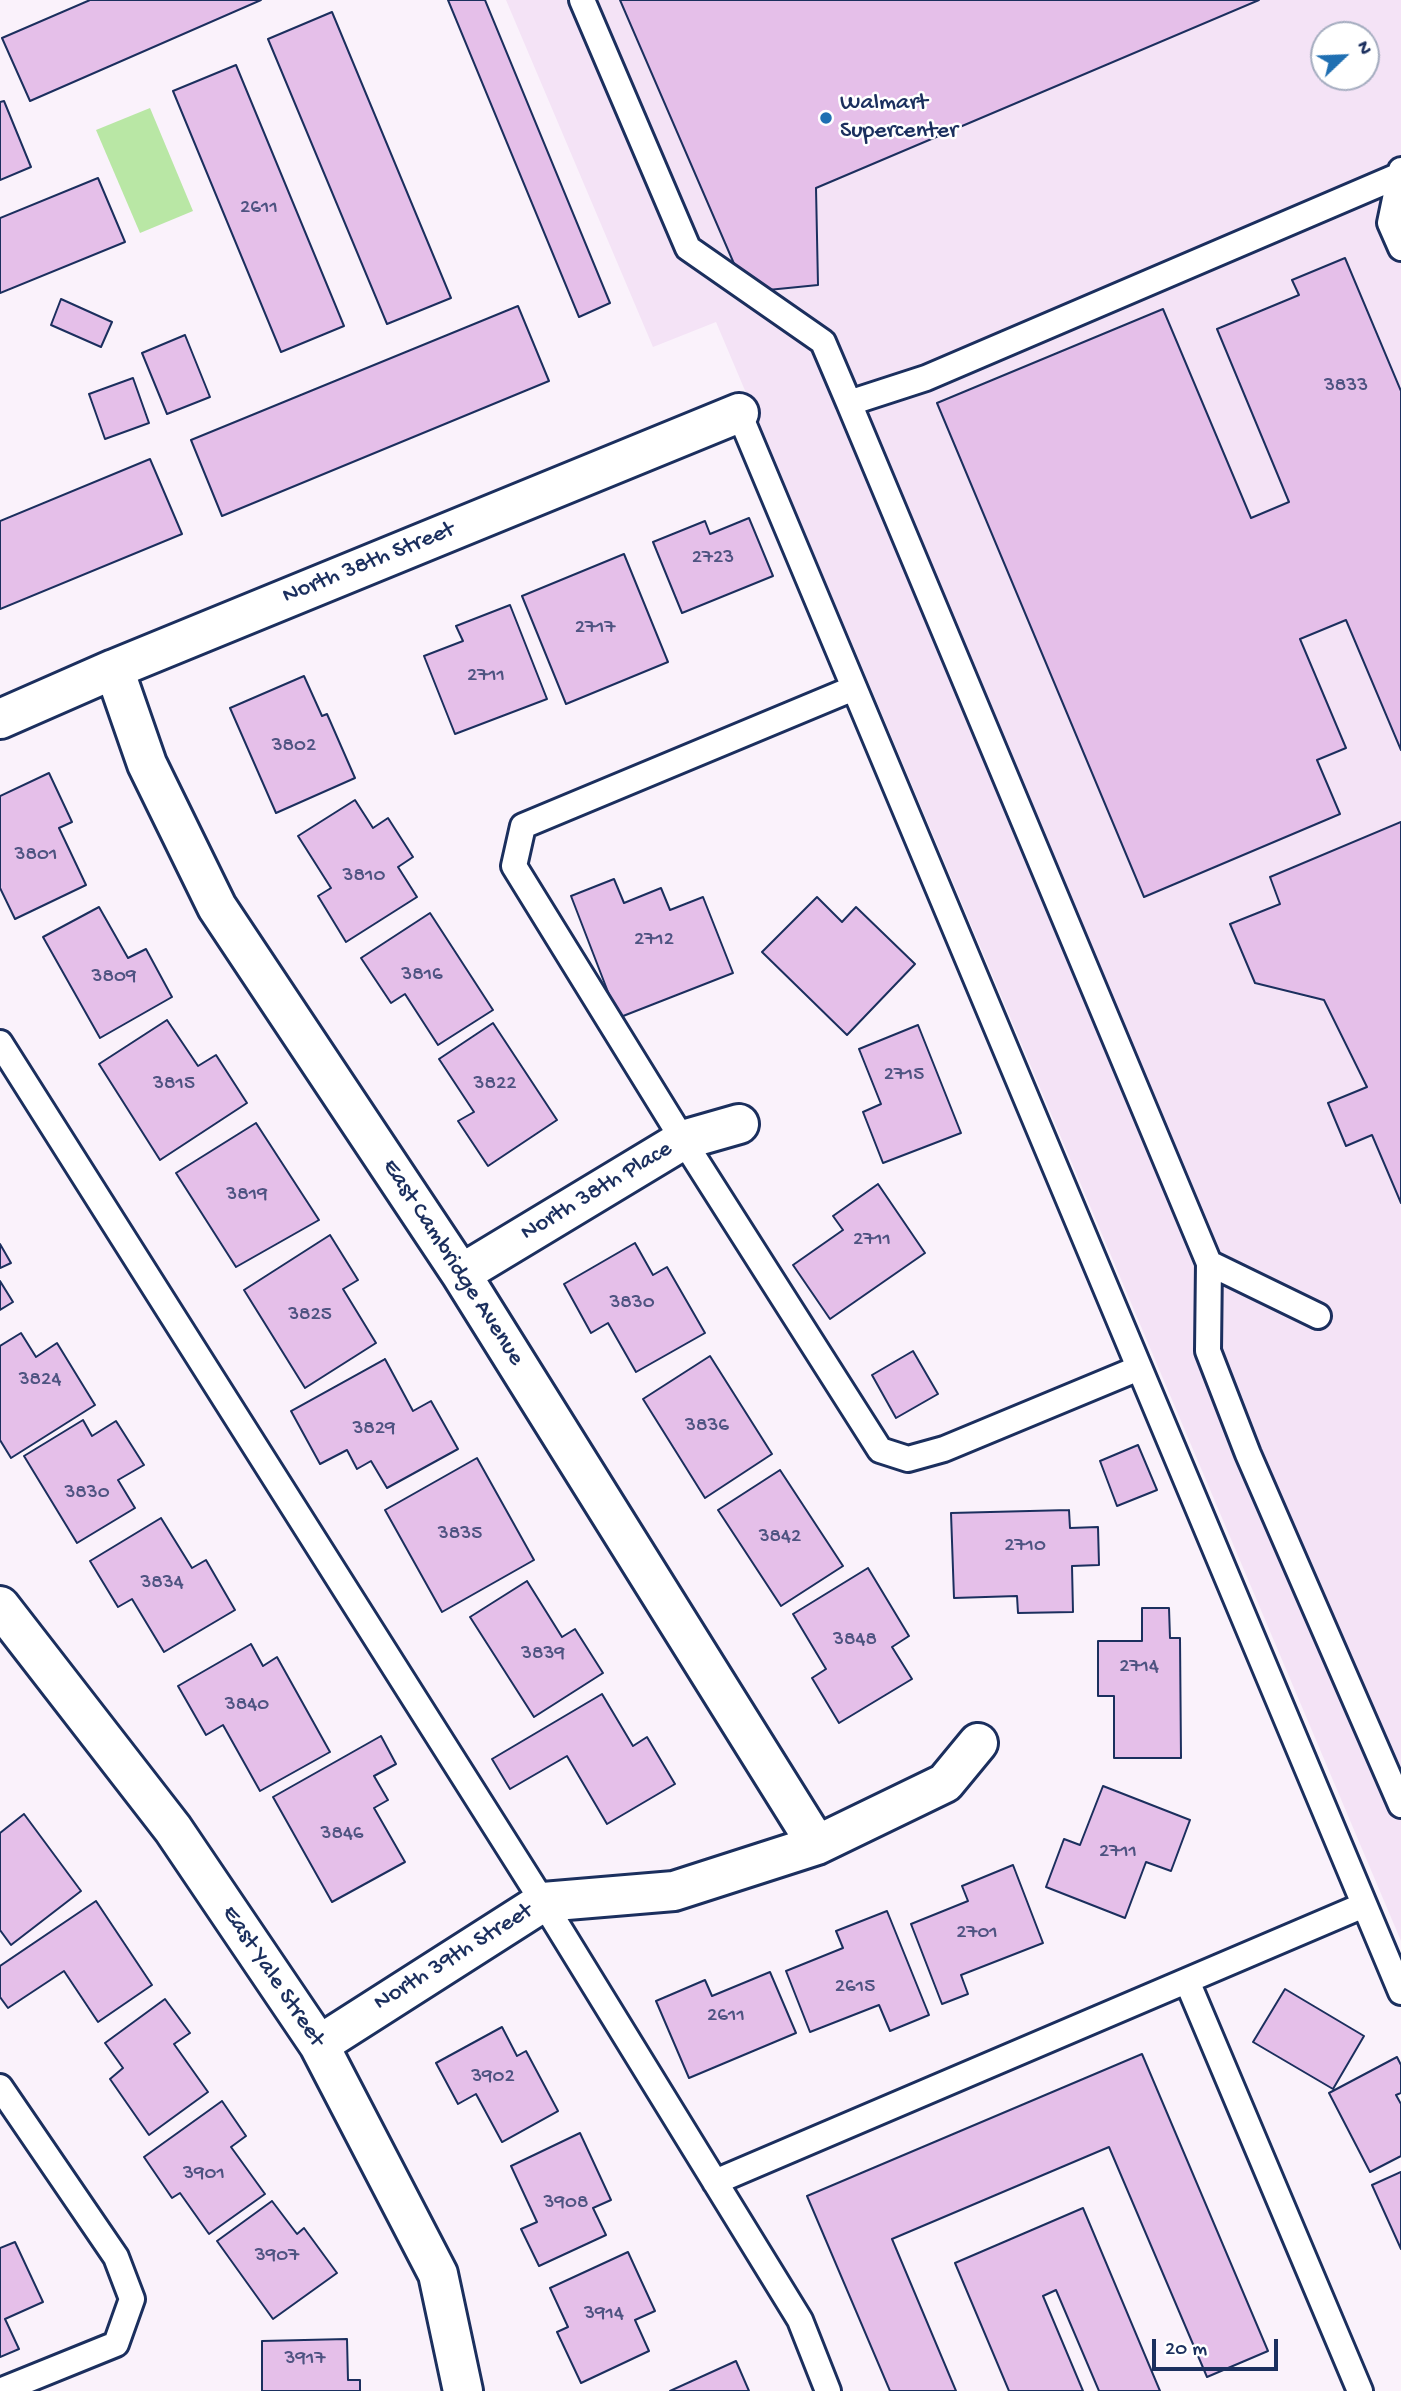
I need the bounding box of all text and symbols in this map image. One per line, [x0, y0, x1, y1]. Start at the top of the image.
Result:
north arrow [1310, 21, 1380, 91]
text: N [1350, 38, 1376, 59]
place label: Walmart Supercenter [840, 90, 958, 146]
marker: Walmart Supercenter [818, 110, 834, 126]
house number: 2611 [240, 196, 278, 222]
house number: 3833 [1324, 374, 1368, 400]
street label: North 38th Street [279, 516, 459, 612]
house number: 2723 [692, 546, 734, 572]
house number: 2717 [575, 616, 615, 642]
house number: 2711 [467, 664, 505, 690]
house number: 3802 [272, 734, 316, 760]
house number: 3801 [15, 843, 57, 869]
house number: 3810 [343, 864, 385, 890]
house number: 2712 [634, 928, 674, 954]
house number: 3816 [401, 963, 443, 989]
house number: 3809 [92, 965, 136, 991]
house number: 2715 [884, 1063, 924, 1089]
house number: 3815 [153, 1072, 195, 1098]
house number: 3822 [474, 1072, 516, 1098]
street label: North 38th Place [516, 1136, 678, 1248]
street label: East Cambridge Avenue [374, 1154, 530, 1372]
house number: 3819 [226, 1183, 268, 1209]
house number: 2711 [853, 1228, 891, 1254]
house number: 3830 [609, 1291, 655, 1317]
house number: 3825 [288, 1303, 332, 1329]
house number: 3824 [19, 1368, 61, 1394]
house number: 3836 [685, 1414, 729, 1440]
house number: 3829 [352, 1417, 396, 1443]
house number: 3830 [64, 1481, 110, 1507]
house number: 3835 [438, 1522, 482, 1548]
house number: 3842 [759, 1525, 801, 1551]
house number: 2710 [1004, 1534, 1046, 1560]
house number: 3834 [140, 1571, 184, 1597]
house number: 3848 [833, 1628, 877, 1654]
house number: 3839 [521, 1642, 565, 1668]
house number: 2714 [1119, 1655, 1159, 1681]
house number: 3840 [225, 1693, 269, 1719]
house number: 3846 [321, 1822, 363, 1848]
house number: 2711 [1099, 1840, 1137, 1866]
street label: North 39th Street [369, 1898, 539, 2018]
street label: East Yale Street [214, 1901, 330, 2053]
house number: 2701 [956, 1921, 998, 1947]
house number: 2615 [835, 1975, 875, 2001]
house number: 2611 [707, 2004, 745, 2030]
house number: 3902 [471, 2065, 515, 2091]
house number: 3901 [183, 2162, 225, 2188]
house number: 3908 [544, 2191, 588, 2217]
house number: 3907 [255, 2244, 299, 2270]
house number: 3914 [584, 2302, 624, 2328]
scale bar [1156, 2324, 1282, 2368]
text: 20 m [1165, 2338, 1207, 2363]
house number: 3917 [285, 2347, 325, 2373]

